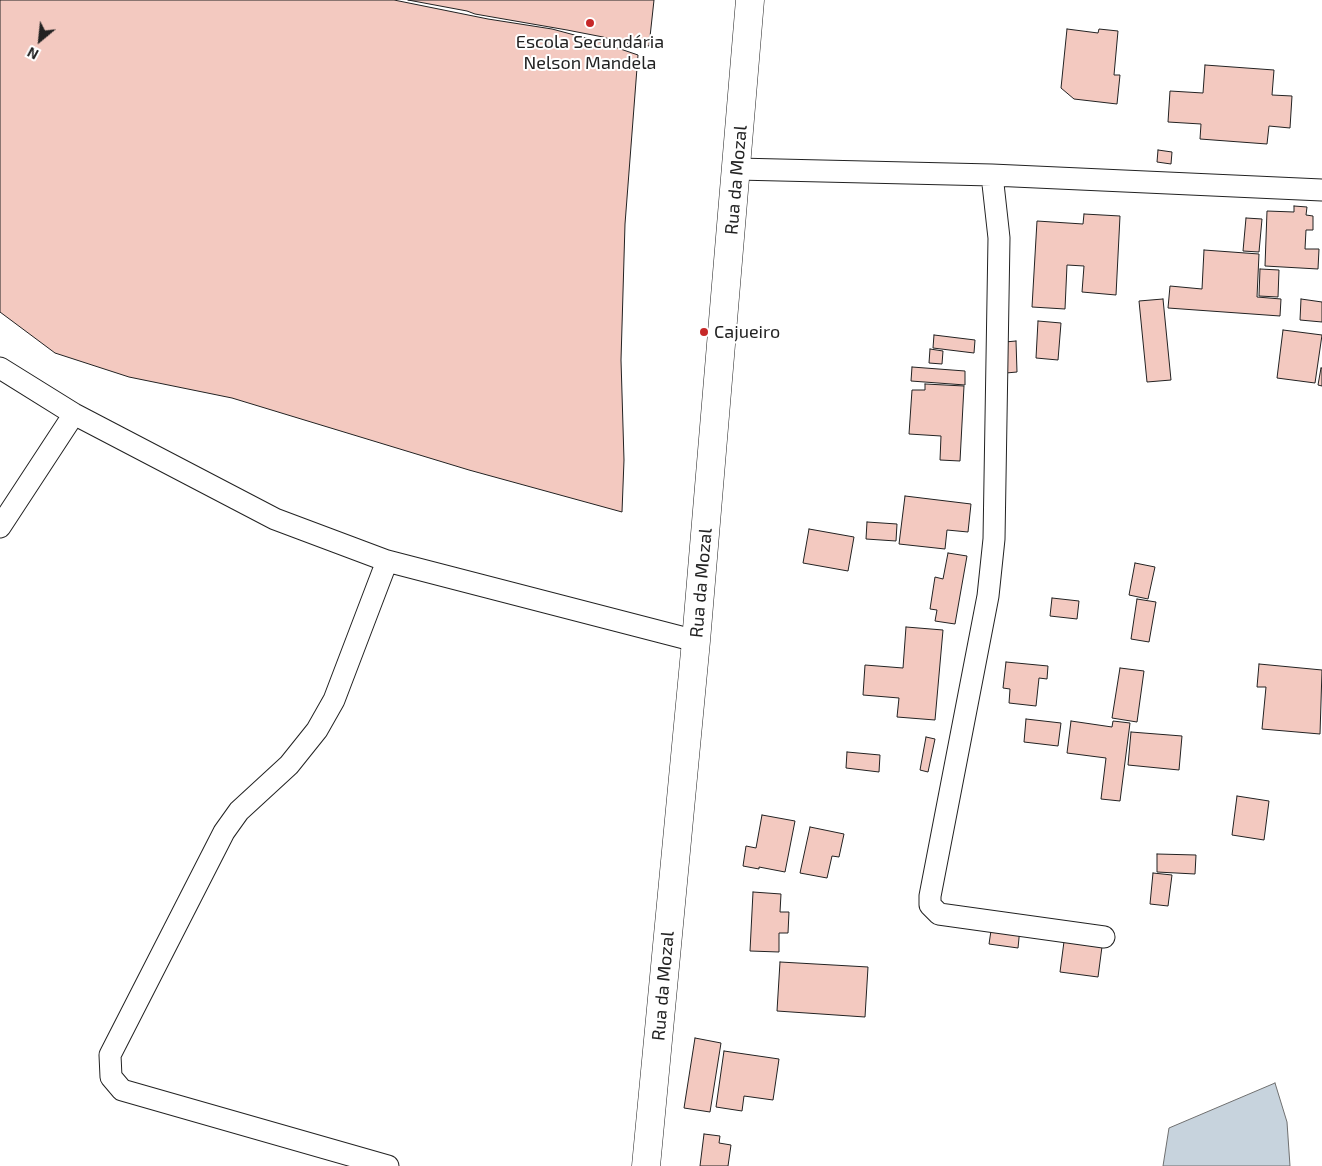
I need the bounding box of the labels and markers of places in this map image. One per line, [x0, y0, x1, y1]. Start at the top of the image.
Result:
marker: Escola Secundária Nelson Mandela [584, 17, 596, 29]
place label: Escola Secundária Nelson Mandela [516, 31, 664, 74]
place label: Cajueiro [714, 321, 780, 343]
marker: Cajueiro [698, 326, 710, 338]

